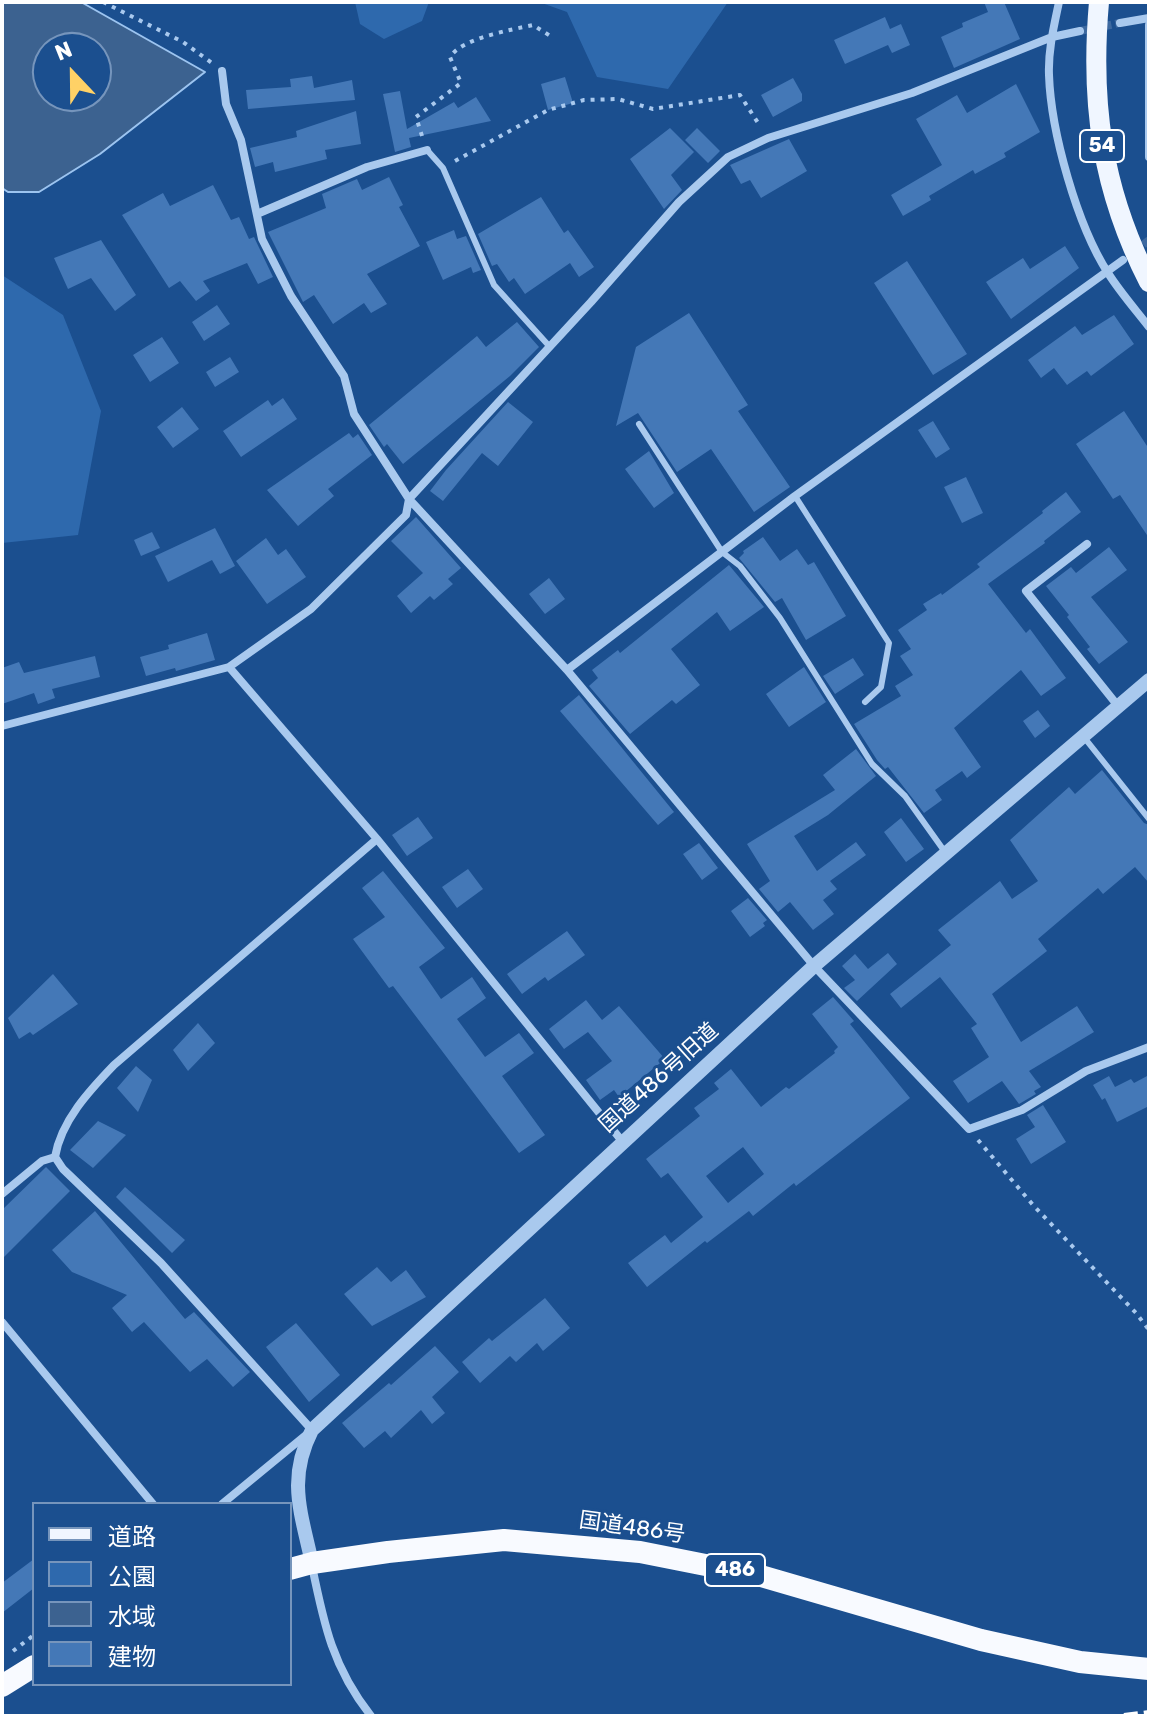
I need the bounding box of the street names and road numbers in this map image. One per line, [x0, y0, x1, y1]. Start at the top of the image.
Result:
road number: 54 [1080, 130, 1124, 162]
street label: 国道486号旧道 [594, 1018, 724, 1138]
street label: 国道486号 [577, 1507, 687, 1549]
road number: 486 [705, 1554, 765, 1586]

